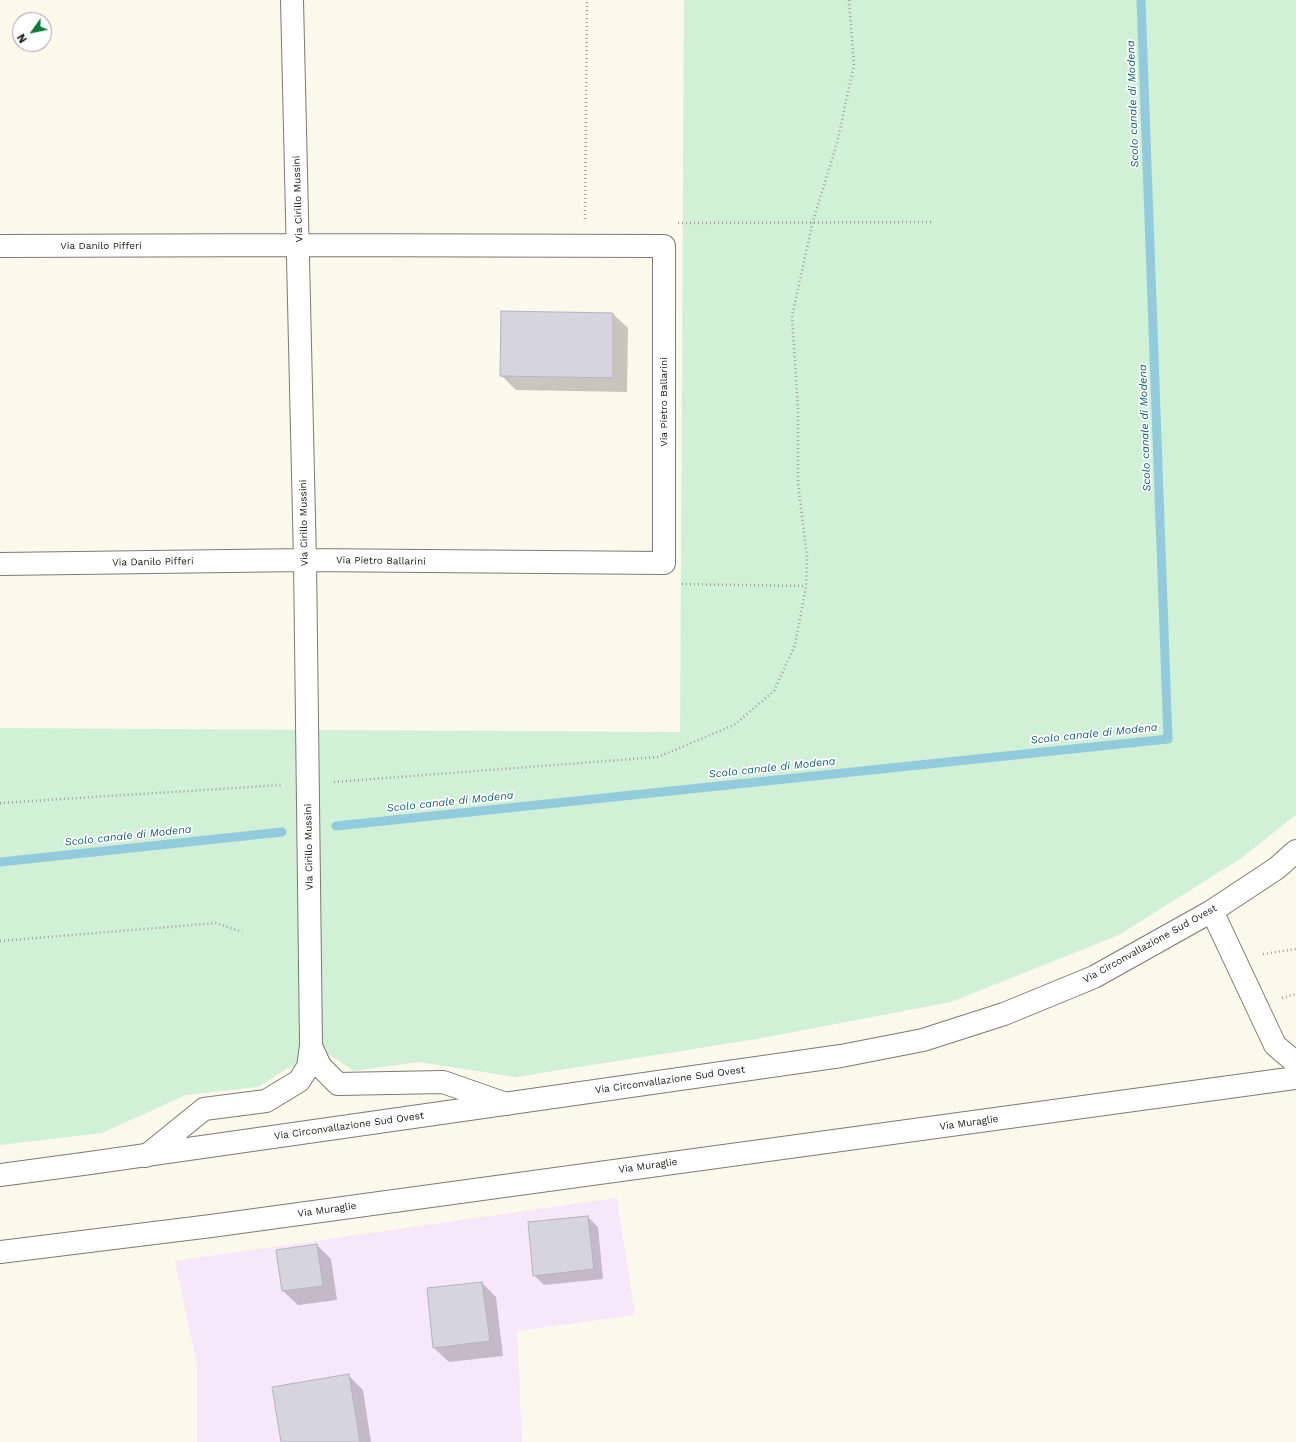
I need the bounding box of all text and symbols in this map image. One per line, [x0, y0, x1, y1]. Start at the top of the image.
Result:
north arrow [12, 12, 52, 52]
text: N [15, 31, 30, 45]
water label: Scolo canale di Modena [1124, 40, 1142, 168]
street label: Via Cirillo Mussini [290, 155, 306, 243]
street label: Via Danilo Pifferi [60, 240, 142, 252]
street label: Via Pietro Ballarini [658, 357, 670, 447]
water label: Scolo canale di Modena [1136, 364, 1154, 492]
street label: Via Cirillo Mussini [297, 480, 311, 566]
street label: Via Pietro Ballarini [336, 554, 426, 568]
street label: Via Danilo Pifferi [112, 555, 194, 569]
water label: Scolo canale di Modena [1030, 721, 1158, 747]
water label: Scolo canale di Modena [708, 755, 836, 781]
water label: Scolo canale di Modena [386, 789, 514, 815]
street label: Via Cirillo Mussini [302, 804, 316, 890]
water label: Scolo canale di Modena [64, 823, 192, 849]
street label: Via Circonvallazione Sud Ovest [1081, 902, 1219, 986]
street label: Via Circonvallazione Sud Ovest [594, 1064, 746, 1096]
street label: Via Circonvallazione Sud Ovest [273, 1110, 425, 1142]
street label: Via Muraglie [939, 1113, 999, 1133]
street label: Via Muraglie [618, 1156, 678, 1176]
street label: Via Muraglie [297, 1200, 357, 1220]

